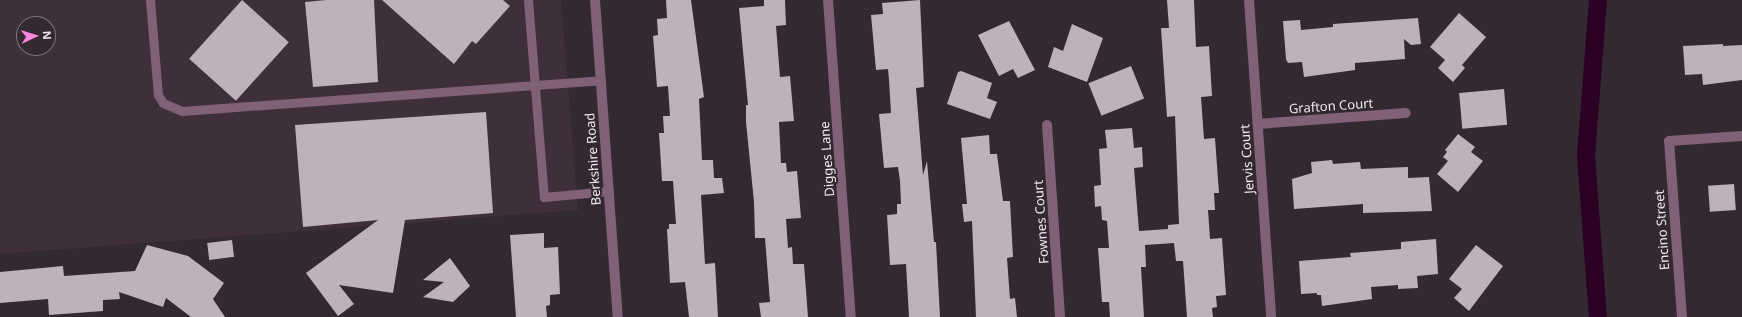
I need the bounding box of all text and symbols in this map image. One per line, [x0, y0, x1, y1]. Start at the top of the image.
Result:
north arrow [16, 16, 56, 56]
text: N [40, 30, 55, 40]
street label: Grafton Court [1288, 95, 1374, 117]
street label: Berkshire Road [582, 112, 604, 206]
street label: Digges Lane [817, 121, 837, 197]
street label: Jervis Court [1237, 124, 1257, 194]
street label: Fownes Court [1030, 180, 1052, 264]
street label: Encino Street [1651, 189, 1673, 271]

